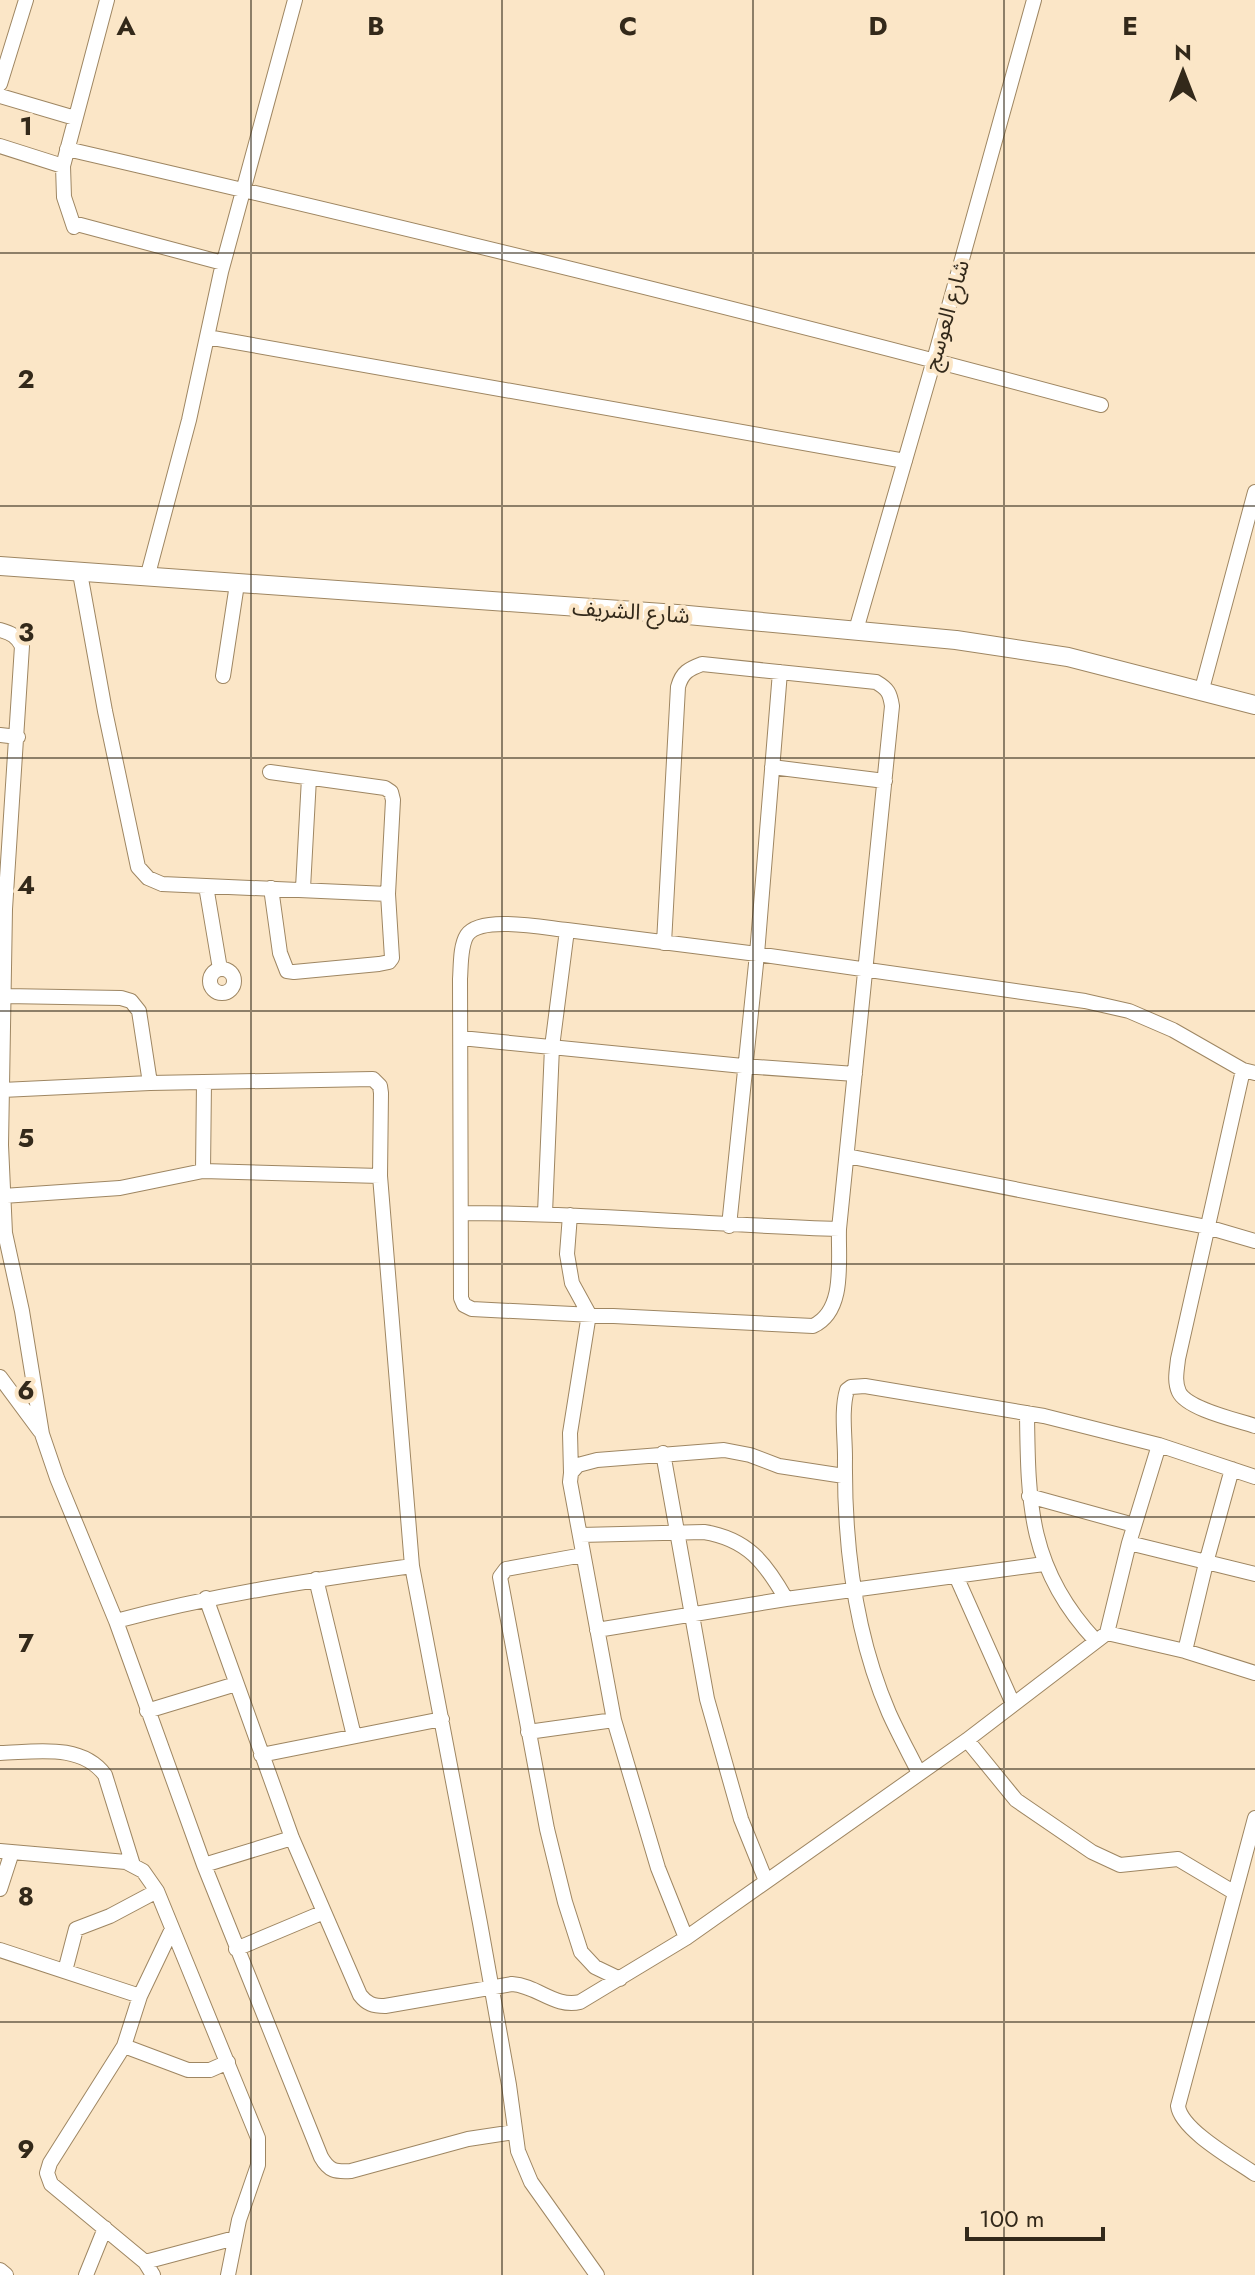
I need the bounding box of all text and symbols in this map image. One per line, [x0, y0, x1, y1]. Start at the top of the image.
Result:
text: A [115, 7, 136, 45]
text: B [367, 7, 385, 45]
text: C [619, 7, 637, 45]
text: D [868, 7, 888, 45]
text: E [1122, 7, 1138, 45]
north arrow [1143, 32, 1223, 112]
text: N [1174, 36, 1192, 68]
text: 1 [19, 107, 33, 145]
street label: شارع العوسج [915, 256, 978, 374]
text: 2 [17, 360, 35, 398]
street label: شارع الشريف [571, 591, 691, 632]
text: 3 [18, 613, 34, 651]
text: 4 [17, 866, 35, 904]
text: 5 [18, 1119, 34, 1157]
text: 6 [17, 1371, 35, 1409]
text: 7 [18, 1624, 34, 1662]
text: 8 [18, 1877, 34, 1915]
text: 9 [17, 2130, 35, 2168]
scale bar [967, 2191, 1103, 2241]
text: 100 m [979, 2201, 1045, 2236]

